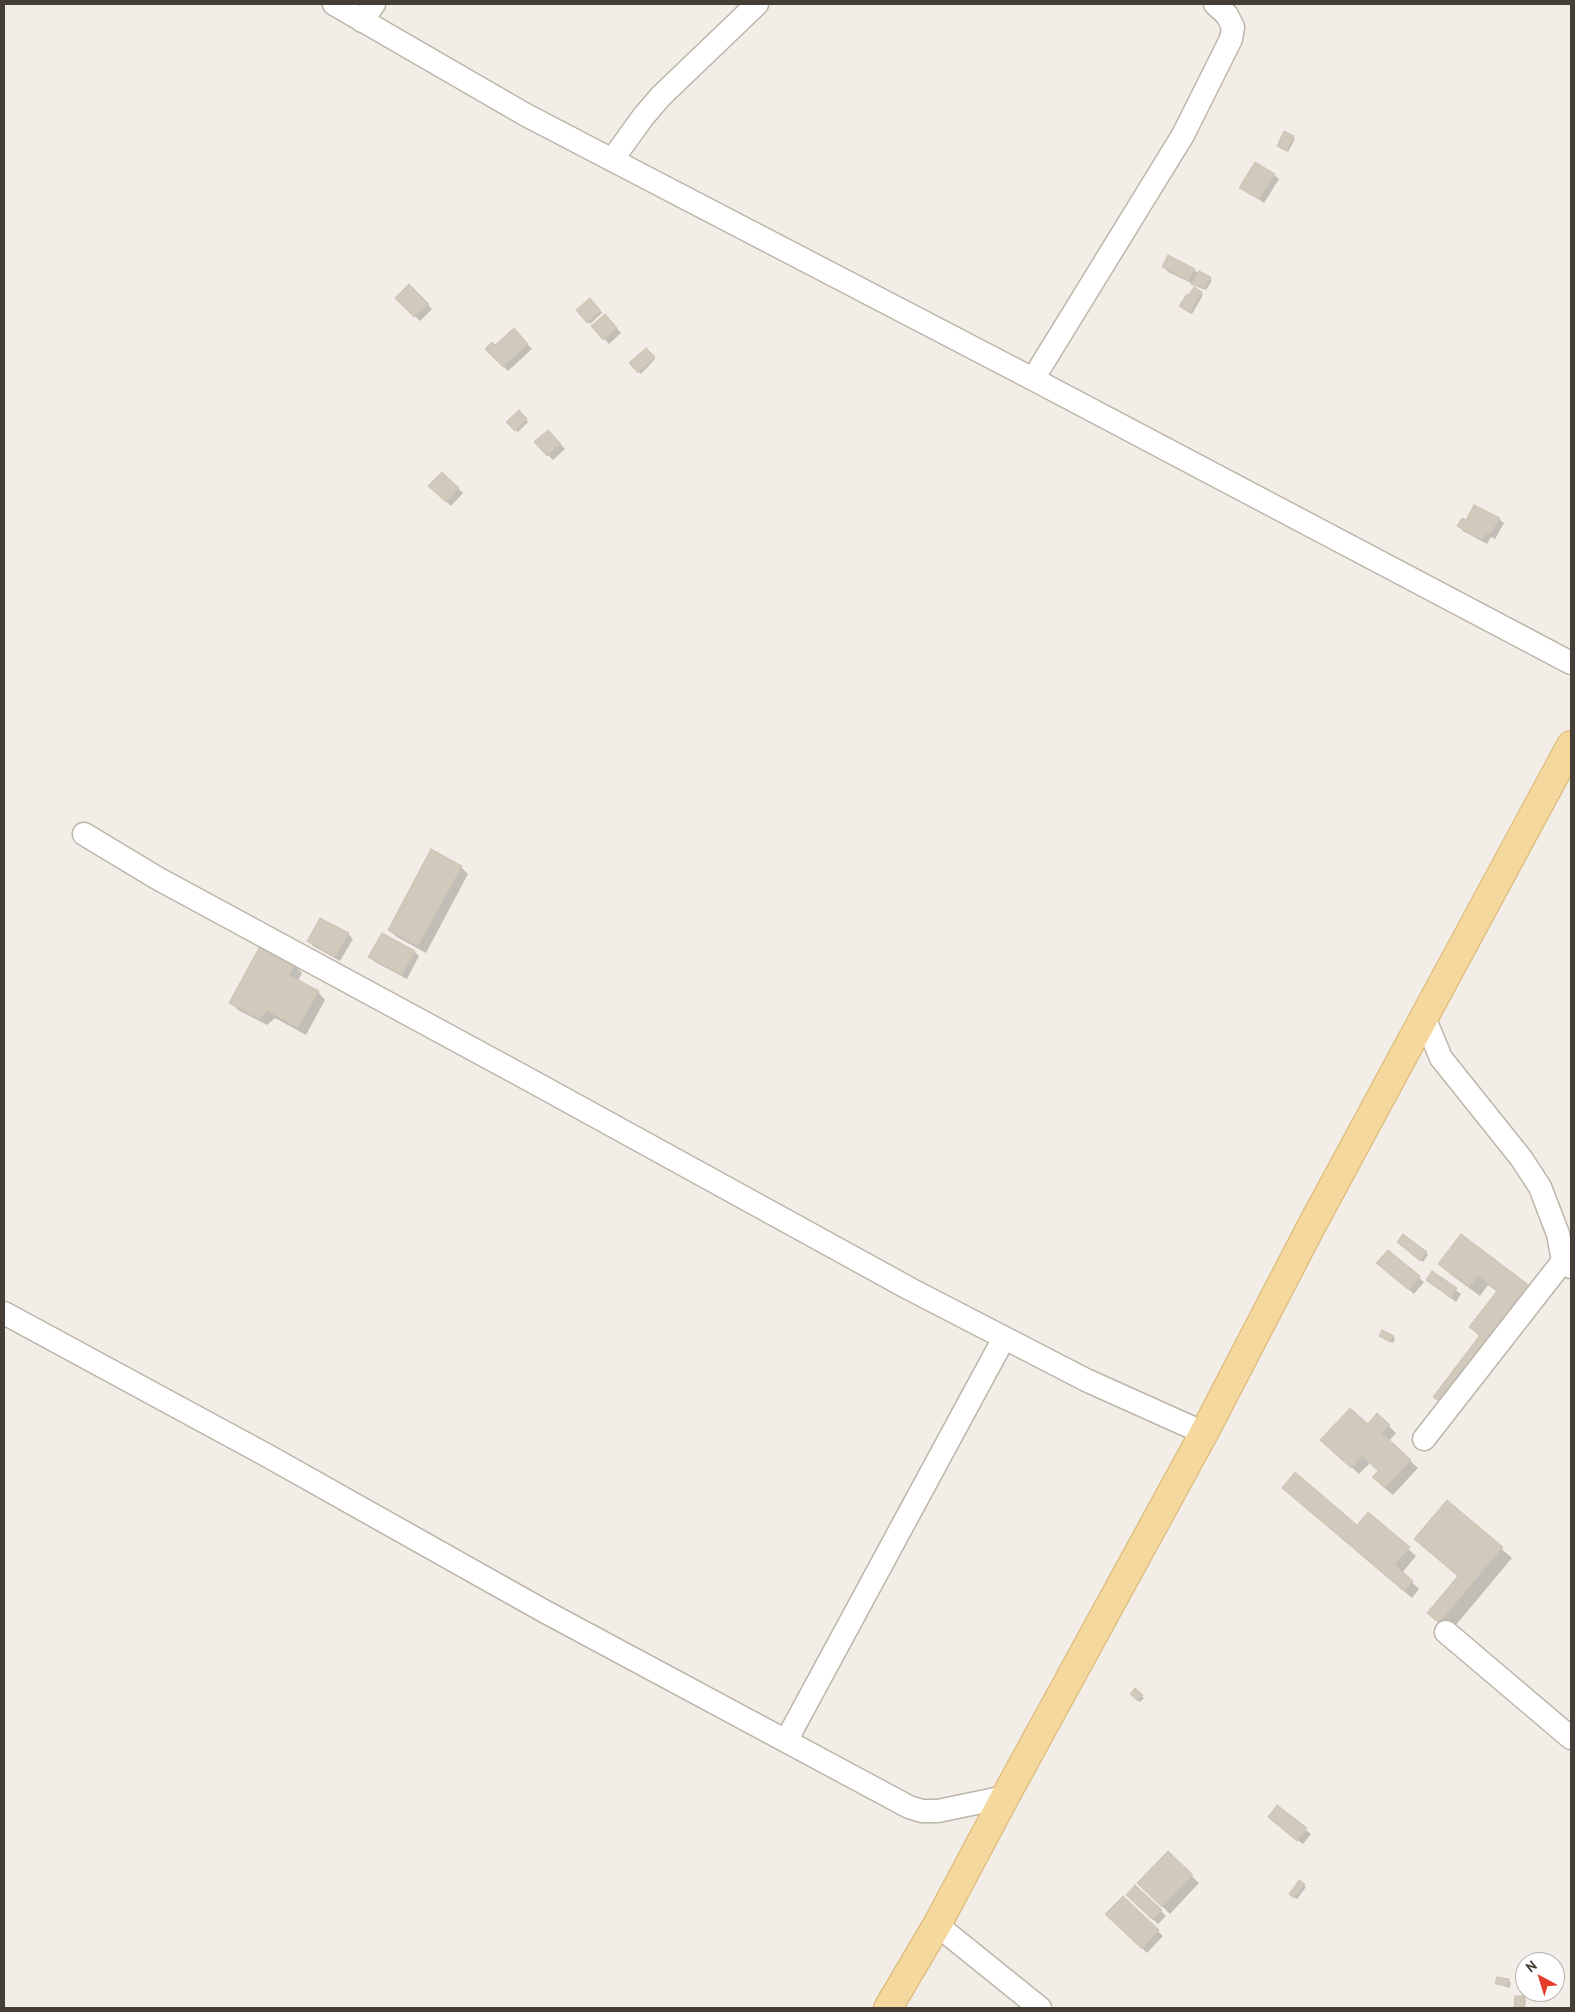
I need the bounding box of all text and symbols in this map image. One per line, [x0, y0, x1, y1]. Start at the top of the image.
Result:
north arrow [1515, 1952, 1565, 2002]
text: N [1522, 1956, 1540, 1976]

